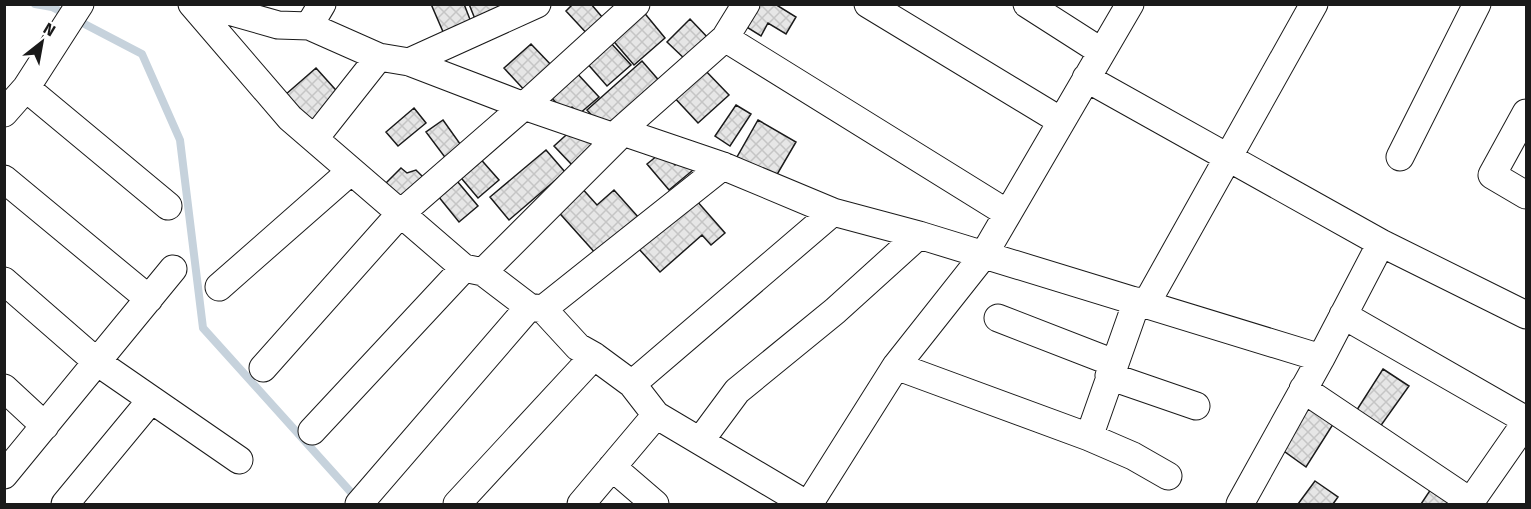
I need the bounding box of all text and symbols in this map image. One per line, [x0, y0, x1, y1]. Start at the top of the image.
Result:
north arrow [12, 12, 72, 72]
text: N [40, 19, 59, 40]

